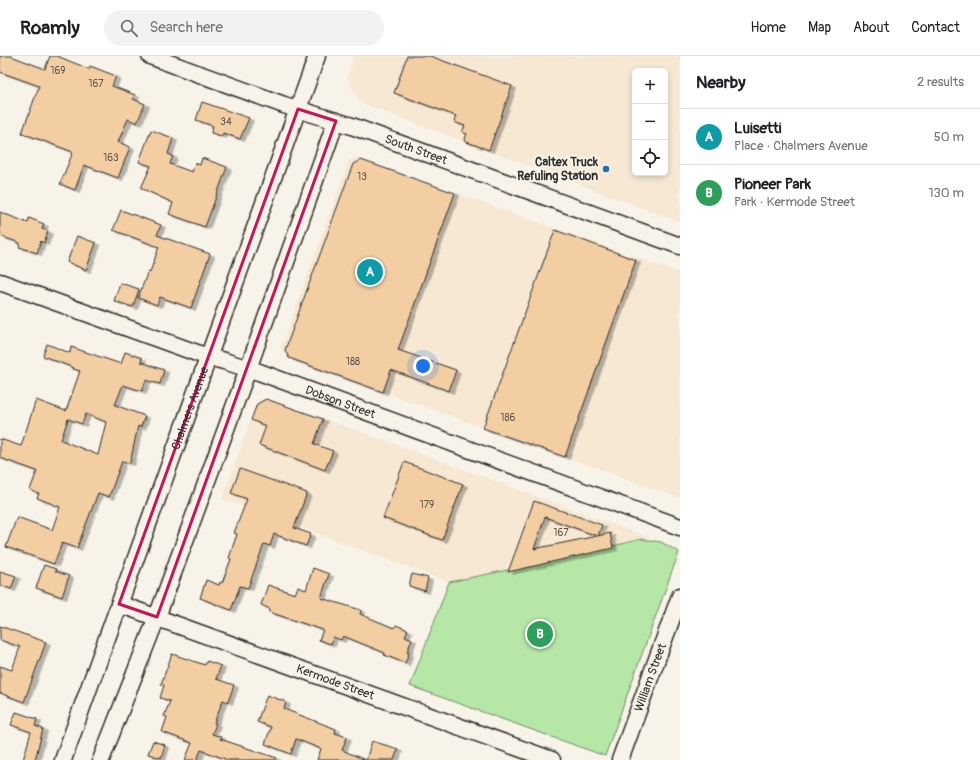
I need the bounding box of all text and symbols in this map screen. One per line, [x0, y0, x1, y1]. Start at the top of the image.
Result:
search box [104, 10, 384, 46]
text: Roamly [20, 16, 80, 40]
icon: search [118, 17, 140, 39]
text: Search here [150, 18, 223, 37]
text: Home [751, 19, 786, 36]
text: Map [808, 19, 831, 36]
text: About [853, 19, 889, 36]
text: Contact [911, 19, 960, 36]
house number: 169 [51, 65, 65, 77]
map controls [632, 68, 668, 176]
button: + [632, 68, 668, 104]
text: Nearby [696, 72, 745, 93]
text: 2 results [917, 74, 964, 90]
house number: 167 [89, 78, 104, 90]
button: − [632, 104, 668, 140]
house number: 34 [220, 116, 232, 128]
text: Luisetti [734, 119, 782, 138]
text: A [705, 129, 713, 145]
text: 50 m [934, 129, 964, 145]
street label: South Street [383, 131, 449, 168]
text: Place · Chalmers Avenue [734, 138, 868, 154]
button: locate [632, 140, 668, 176]
house number: 163 [103, 152, 119, 164]
place label: Caltex Truck Refuling Station [517, 155, 599, 184]
marker: Caltex Truck Refuling Station [601, 164, 611, 174]
house number: 13 [357, 171, 367, 183]
text: Pioneer Park [734, 175, 811, 194]
text: B [705, 185, 713, 201]
text: 130 m [928, 185, 964, 201]
text: Park · Kermode Street [734, 194, 855, 210]
pin: A [357, 257, 383, 287]
house number: 188 [346, 356, 360, 368]
your location [413, 356, 433, 376]
street label: Chalmers Avenue [168, 365, 212, 452]
street label: Dobson Street [303, 382, 378, 422]
house number: 186 [501, 412, 516, 424]
house number: 179 [420, 499, 434, 511]
house number: 167 [554, 527, 569, 539]
pin: B [527, 619, 553, 649]
street label: William Street [631, 641, 670, 714]
street label: Kermode Street [294, 661, 377, 703]

